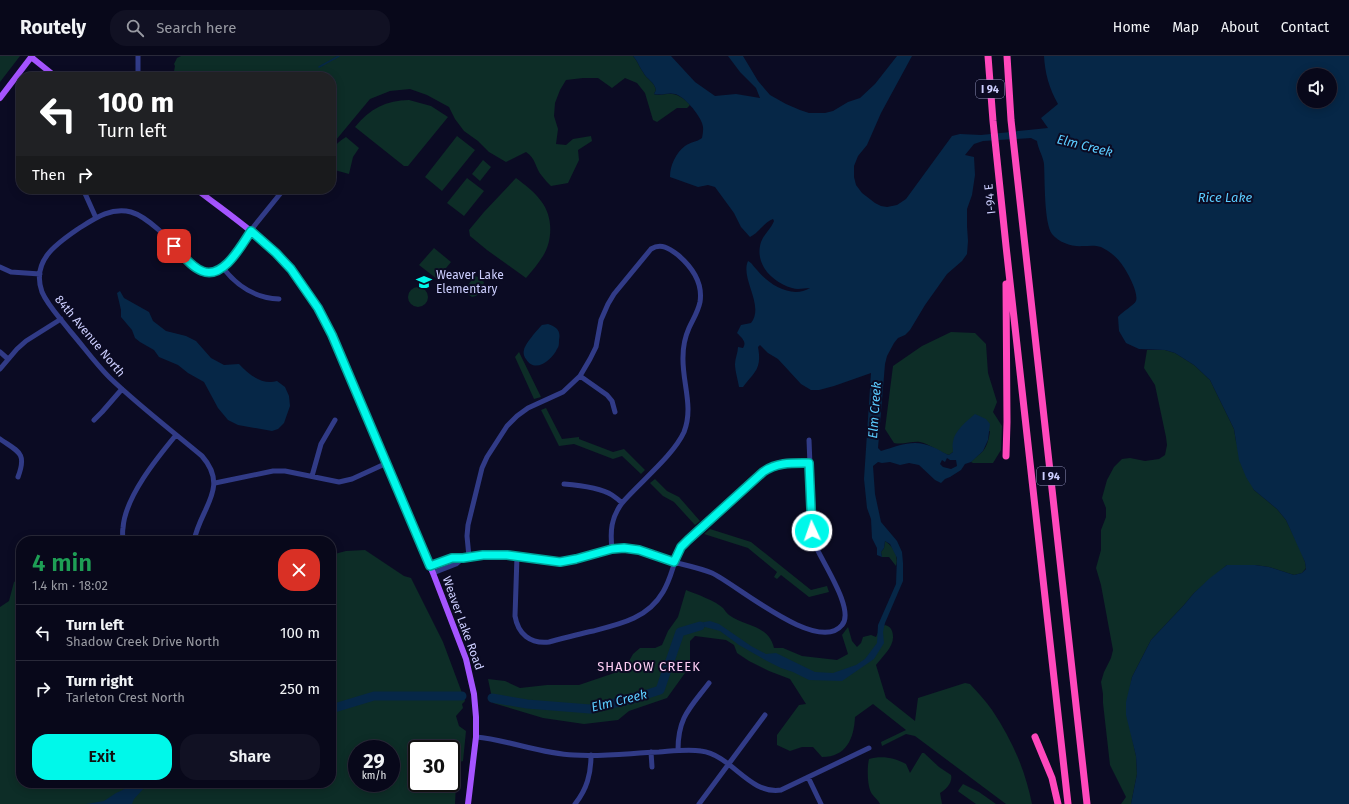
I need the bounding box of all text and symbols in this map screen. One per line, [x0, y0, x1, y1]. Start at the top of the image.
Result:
search box [110, 10, 390, 46]
text: Routely [20, 16, 86, 39]
icon: search [124, 17, 146, 39]
text: Search here [156, 19, 236, 37]
text: Home [1113, 19, 1150, 36]
text: Map [1172, 19, 1199, 36]
text: About [1221, 19, 1259, 36]
text: Contact [1281, 19, 1329, 36]
map controls [1297, 68, 1337, 108]
button: sound [1297, 68, 1337, 108]
road number: I 94 [976, 80, 1004, 98]
text: 100 m [98, 86, 174, 119]
icon: left [32, 88, 84, 140]
text: Turn left [98, 120, 167, 142]
water label: Elm Creek [1055, 131, 1114, 160]
icon: right [74, 164, 96, 186]
text: Then [32, 166, 66, 184]
street label: I-94 E [981, 183, 999, 215]
water label: Rice Lake [1198, 190, 1253, 205]
pin [157, 229, 191, 263]
icon: arrive [163, 235, 185, 257]
place label: Weaver Lake Elementary [436, 268, 504, 296]
school or university icon: Weaver Lake Elementary [415, 273, 433, 291]
street label: 84th Avenue North [52, 293, 128, 379]
water label: Elm Creek [865, 381, 884, 439]
road number: I 94 [1037, 467, 1065, 485]
position arrow [791, 510, 833, 552]
text: 4 min [32, 549, 92, 577]
button: close [278, 549, 320, 591]
street label: Weaver Lake Road [440, 574, 486, 672]
text: 1.4 km · 18:02 [32, 578, 108, 593]
text: Turn left [66, 616, 124, 634]
icon: left [32, 622, 54, 644]
text: 100 m [280, 624, 320, 642]
text: Shadow Creek Drive North [66, 634, 220, 649]
district label: SHADOW CREEK [597, 659, 701, 674]
text: Turn right [66, 672, 133, 690]
icon: right [32, 678, 54, 700]
text: 250 m [280, 680, 320, 698]
water label: Elm Creek [590, 686, 649, 715]
text: Tarleton Crest North [66, 690, 185, 705]
button: Exit [32, 734, 172, 780]
button: Share [180, 734, 320, 780]
speed limit sign: 30 [408, 740, 460, 792]
text: 29 [363, 749, 385, 773]
text: km/h [362, 770, 386, 782]

